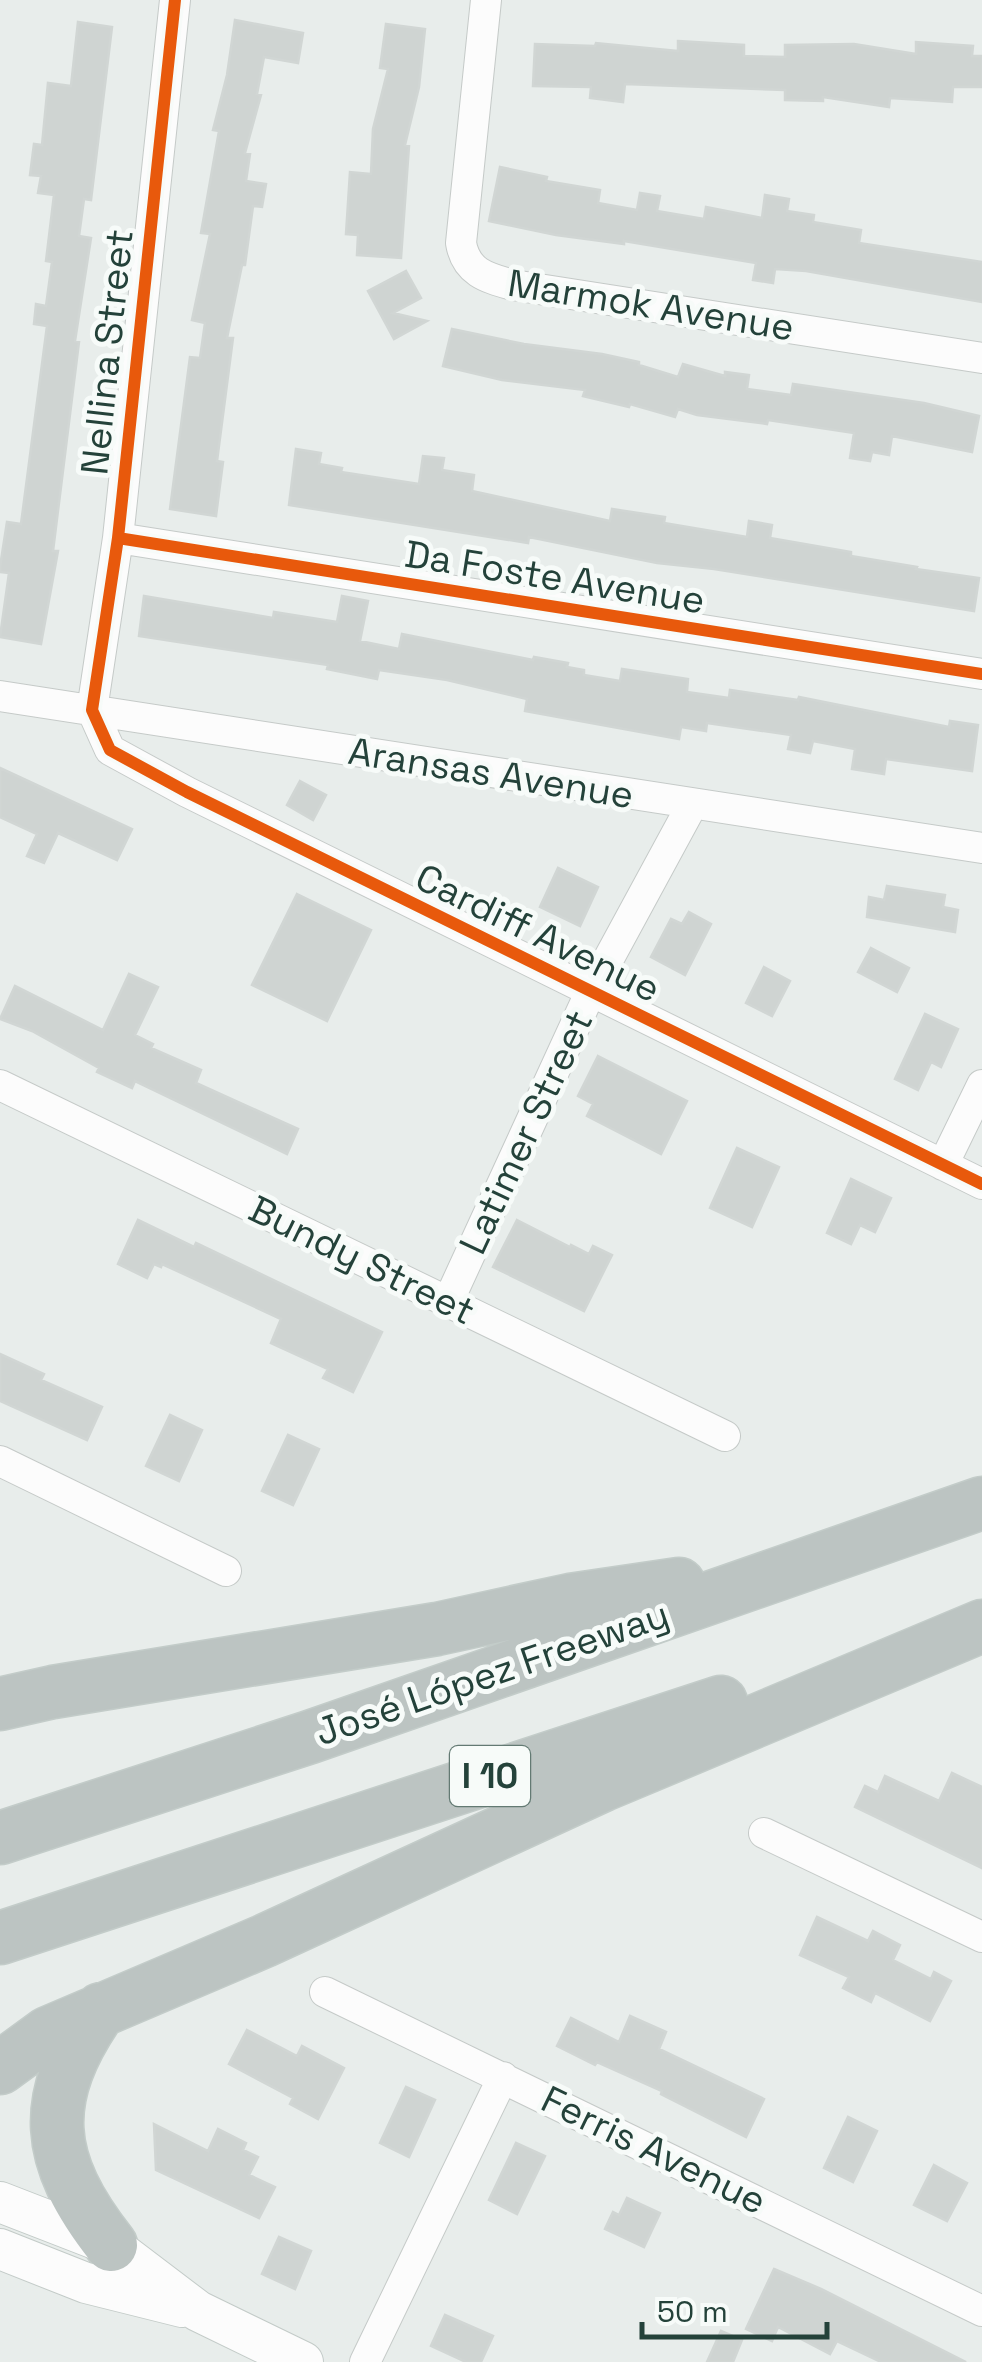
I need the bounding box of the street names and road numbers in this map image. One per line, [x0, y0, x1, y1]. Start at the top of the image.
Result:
street label: Nellina Street [70, 227, 144, 477]
street label: Marmok Avenue [504, 259, 798, 351]
street label: Da Foste Avenue [402, 530, 708, 624]
street label: Aransas Avenue [345, 727, 637, 819]
street label: Cardiff Avenue [408, 853, 668, 1013]
street label: Latimer Street [449, 1002, 603, 1262]
street label: Bundy Street [241, 1185, 483, 1335]
street label: José López Freeway [309, 1590, 675, 1756]
road number: I 10 [450, 1746, 530, 1806]
street label: Ferris Avenue [534, 2075, 774, 2225]

